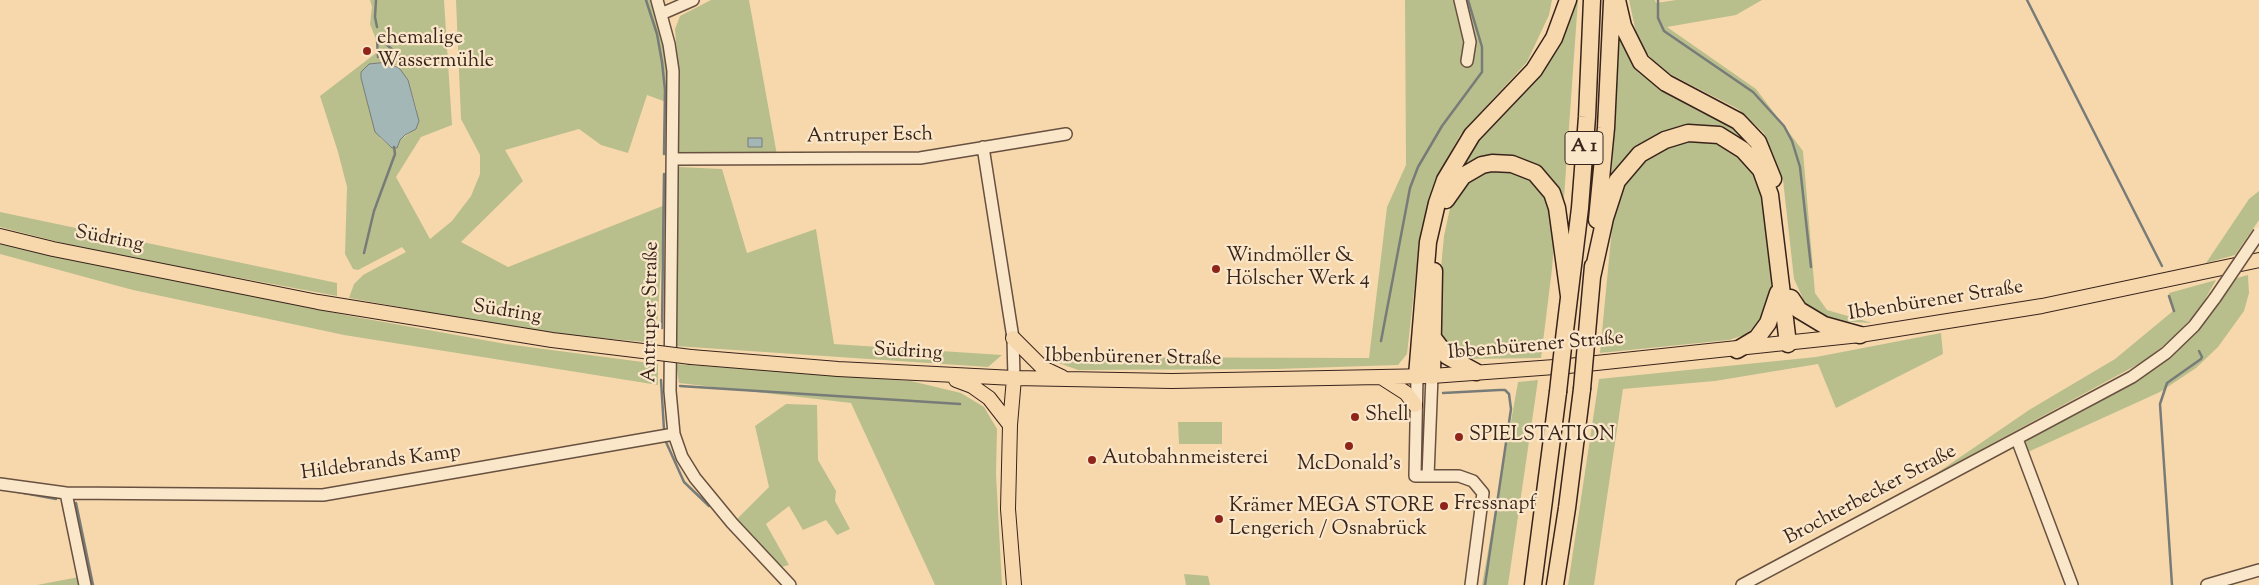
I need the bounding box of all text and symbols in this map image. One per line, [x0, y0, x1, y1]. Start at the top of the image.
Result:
place label: ehemalige Wassermühle [377, 28, 494, 75]
marker: ehemalige Wassermühle [361, 45, 373, 57]
street label: Antruper Esch [807, 124, 933, 150]
road number: A 1 [1565, 132, 1603, 164]
street label: Südring [73, 222, 145, 258]
street label: Antruper Straße [639, 241, 665, 383]
place label: Windmöller & Hölscher Werk 4 [1226, 246, 1370, 293]
marker: Windmöller & Hölscher Werk 4 [1210, 263, 1222, 275]
street label: Ibbenbürener Straße [1847, 276, 2025, 328]
street label: Südring [471, 296, 543, 330]
street label: Ibbenbürener Straße [1447, 327, 1625, 367]
street label: Südring [873, 339, 943, 367]
street label: Ibbenbürener Straße [1044, 345, 1222, 373]
place label: Shell [1365, 405, 1409, 429]
marker: Shell [1349, 411, 1361, 423]
place label: SPIELSTATION [1469, 425, 1615, 449]
marker: SPIELSTATION [1453, 431, 1465, 443]
marker: McDonald's [1343, 440, 1355, 452]
street label: Hildebrands Kamp [300, 441, 462, 487]
street label: Brochterbecker Straße [1781, 441, 1961, 551]
place label: Autobahnmeisterei [1102, 448, 1268, 472]
marker: Autobahnmeisterei [1086, 454, 1098, 466]
place label: McDonald's [1297, 454, 1401, 478]
place label: Fressnapf [1454, 494, 1536, 518]
place label: Krämer MEGA STORE Lengerich / Osnabrück [1229, 496, 1434, 543]
marker: Fressnapf [1438, 500, 1450, 512]
marker: Krämer MEGA STORE Lengerich / Osnabrück [1213, 513, 1225, 525]

